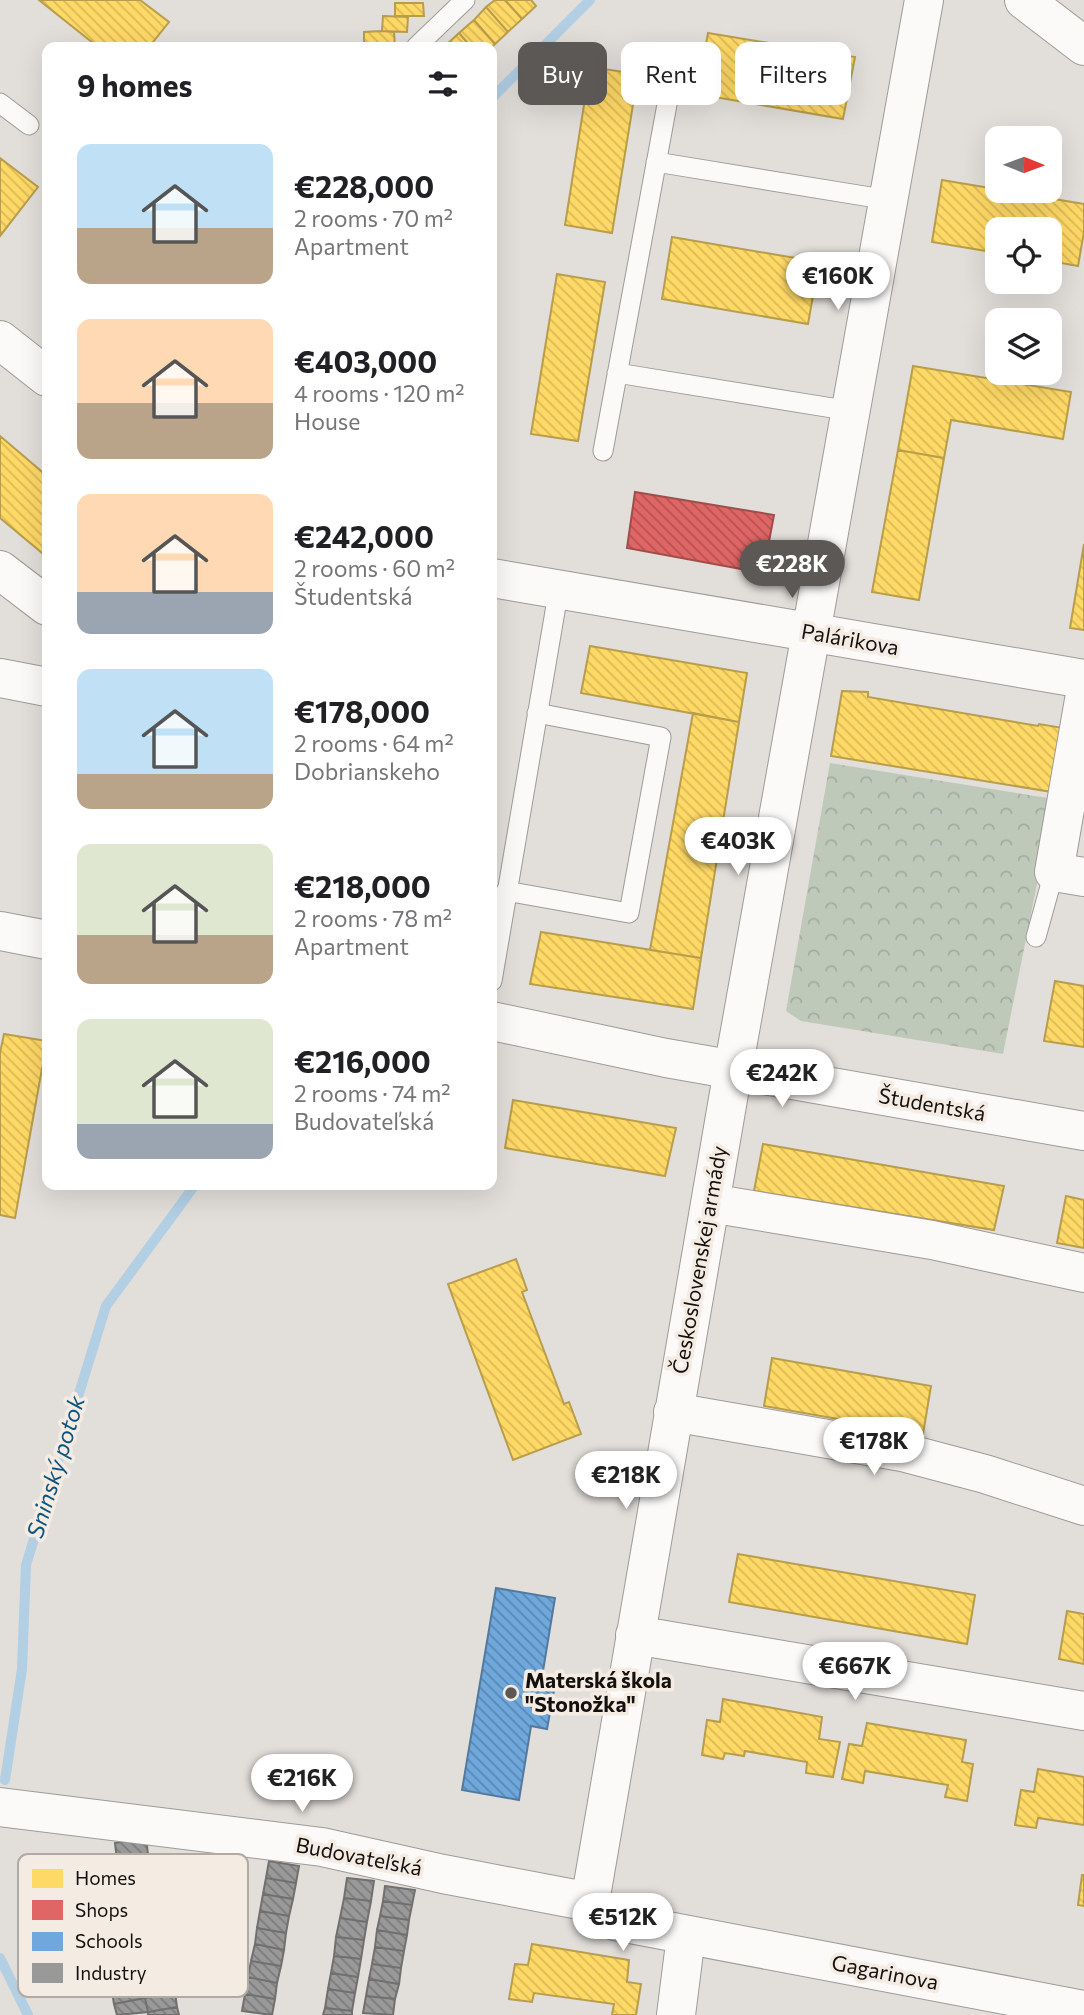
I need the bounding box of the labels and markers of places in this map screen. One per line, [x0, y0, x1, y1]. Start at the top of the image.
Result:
pin: €160K [789, 252, 887, 312]
pin: €228K [743, 540, 841, 600]
pin: €403K [689, 818, 787, 877]
pin: €242K [733, 1050, 831, 1109]
pin: €178K [825, 1418, 923, 1477]
pin: €218K [577, 1452, 675, 1511]
pin: €667K [806, 1642, 904, 1702]
place label: Materská škola "Stonožka" [525, 1667, 672, 1716]
marker: Materská škola "Stonožka" [503, 1685, 519, 1701]
pin: €216K [253, 1755, 351, 1814]
pin: €512K [574, 1894, 672, 1953]

